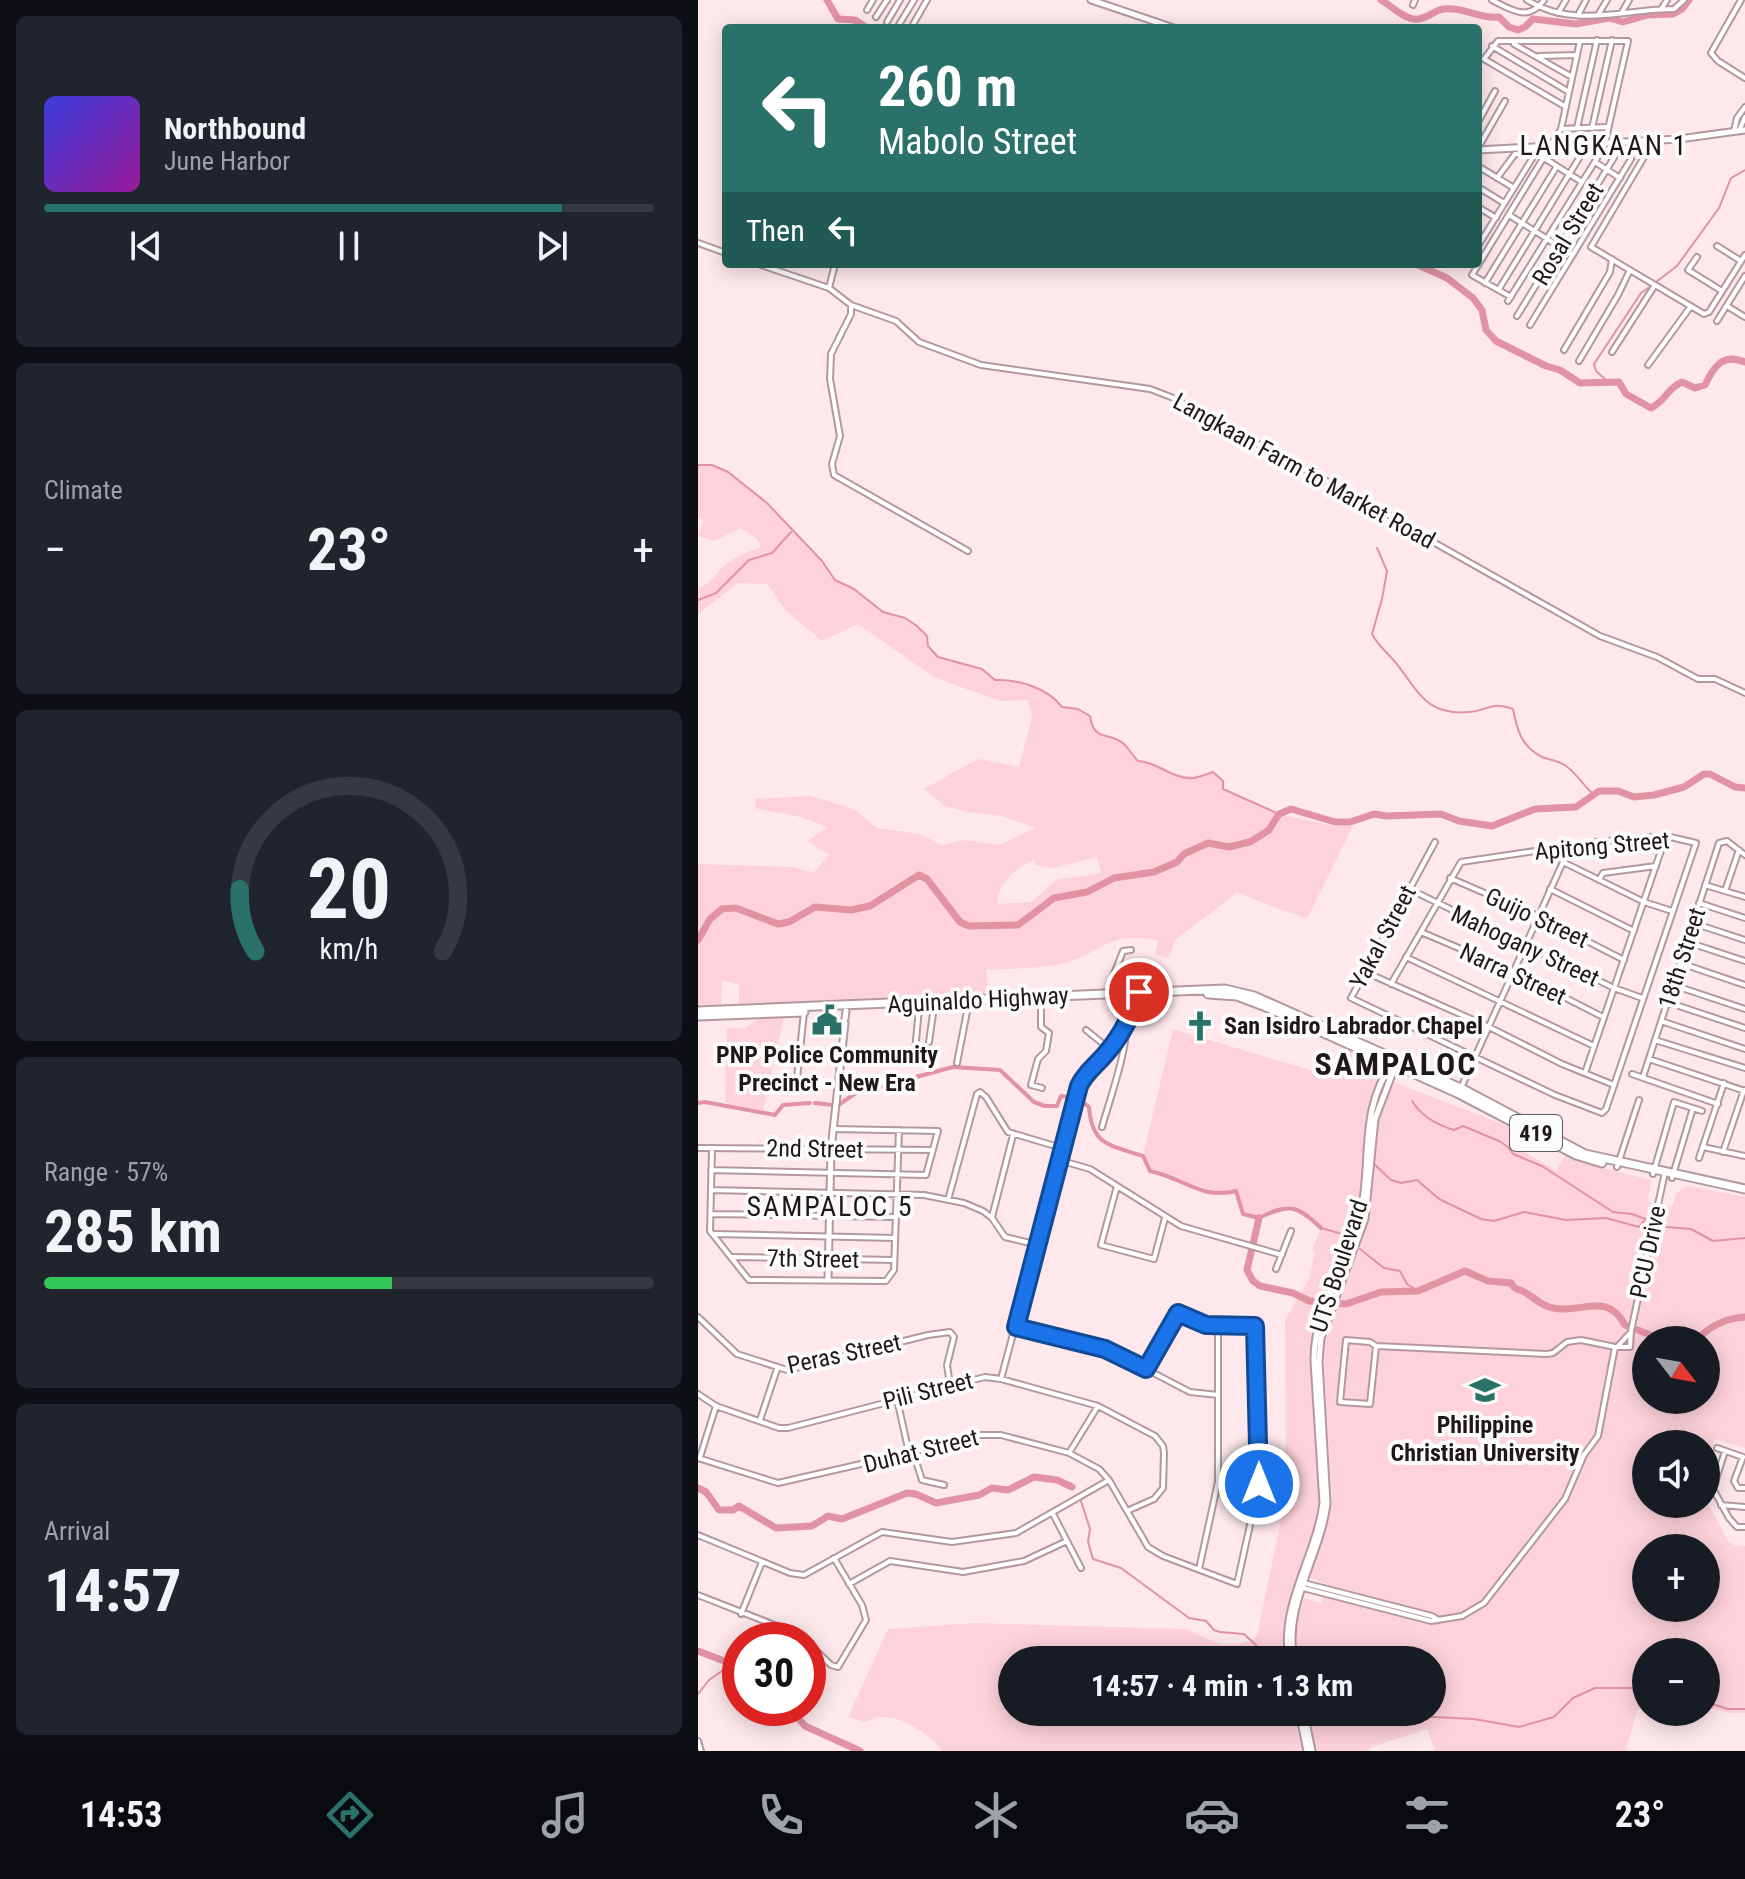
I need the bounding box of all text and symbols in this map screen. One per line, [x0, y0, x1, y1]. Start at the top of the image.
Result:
text: 260 m [878, 54, 1017, 120]
icon: left [746, 56, 850, 160]
text: Northbound [164, 111, 306, 146]
text: Mabolo Street [878, 121, 1077, 163]
district label: LANGKAAN 1 [1520, 129, 1688, 162]
text: June Harbor [164, 146, 290, 176]
street label: Rosal Street [1527, 178, 1609, 290]
icon: left [821, 208, 865, 252]
text: Then [746, 213, 805, 248]
icon: previous [124, 224, 168, 268]
icon: pause [327, 224, 371, 268]
icon: next [530, 224, 574, 268]
street label: Langkaan Farm to Market Road [1168, 387, 1440, 555]
text: Climate [44, 475, 123, 505]
text: 23° [307, 514, 391, 585]
text: − [44, 524, 66, 576]
text: + [632, 524, 654, 576]
street label: Apitong Street [1533, 826, 1671, 866]
text: 20 [307, 840, 391, 937]
street label: Yakal Street [1344, 881, 1422, 993]
street label: Guijo Street [1481, 882, 1593, 954]
street label: Mahogany Street [1447, 900, 1603, 992]
street label: 18th Street [1653, 904, 1711, 1012]
text: km/h [320, 932, 378, 966]
street label: Narra Street [1456, 937, 1570, 1011]
pin [1105, 958, 1173, 1026]
icon: arrive [1117, 970, 1161, 1014]
street label: Aguinaldo Highway [887, 981, 1069, 1019]
public building icon: PNP Police Community Precinct - New Era [810, 1003, 844, 1037]
church icon: San Isidro Labrador Chapel [1183, 1009, 1217, 1043]
place label: San Isidro Labrador Chapel [1224, 1012, 1483, 1040]
place label: PNP Police Community Precinct - New Era [716, 1041, 938, 1097]
district label: SAMPALOC [1314, 1045, 1478, 1083]
road number: 419 [1510, 1115, 1562, 1151]
street label: 2nd Street [766, 1134, 864, 1164]
text: Range · 57% [44, 1157, 168, 1187]
district label: SAMPALOC 5 [747, 1190, 913, 1223]
text: 285 km [44, 1196, 222, 1267]
street label: UTS Boulevard [1304, 1196, 1374, 1336]
street label: PCU Drive [1625, 1203, 1671, 1301]
street label: 7th Street [767, 1244, 859, 1274]
north arrow [1632, 1326, 1720, 1414]
map controls [1632, 1326, 1720, 1726]
street label: Peras Street [785, 1328, 903, 1380]
street label: Pili Street [880, 1366, 976, 1416]
school or university icon: Philippine Christian University [1468, 1373, 1502, 1407]
place label: Philippine Christian University [1390, 1411, 1580, 1467]
street label: Duhat Street [861, 1423, 981, 1479]
button: sound [1632, 1430, 1720, 1518]
position arrow [1217, 1442, 1301, 1526]
text: Arrival [44, 1516, 110, 1546]
button: + [1632, 1534, 1720, 1622]
text: 14:57 [44, 1555, 182, 1626]
speed limit sign: 30 [722, 1622, 826, 1726]
button: − [1632, 1638, 1720, 1726]
text: 14:57 · 4 min · 1.3 km [1091, 1668, 1353, 1703]
icon: directions [322, 1787, 378, 1843]
icon: music [537, 1787, 593, 1843]
icon: phone [753, 1787, 809, 1843]
icon: climate [968, 1787, 1024, 1843]
icon: car [1184, 1787, 1240, 1843]
icon: filters [1399, 1787, 1455, 1843]
text: 14:53 [80, 1794, 162, 1836]
text: 23° [1615, 1794, 1665, 1836]

